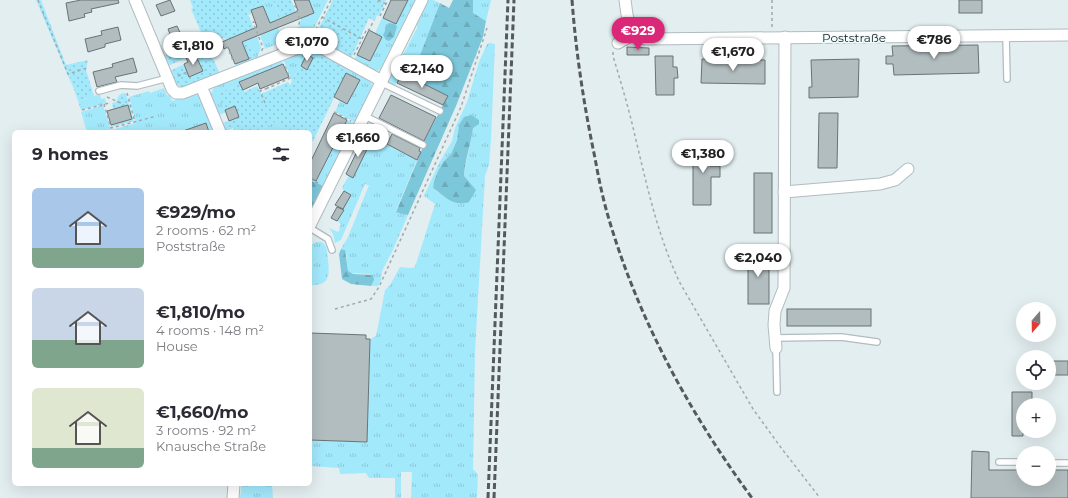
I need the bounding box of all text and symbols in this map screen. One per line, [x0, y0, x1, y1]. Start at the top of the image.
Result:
pin: €929 [614, 17, 662, 51]
text: €929 [621, 22, 655, 38]
pin: €786 [910, 26, 958, 60]
pin: €1,070 [274, 28, 340, 62]
street label: Poststraße [822, 30, 886, 45]
text: €786 [916, 31, 952, 47]
pin: €1,810 [160, 32, 226, 66]
text: €1,070 [285, 33, 329, 49]
text: €1,810 [172, 37, 214, 53]
pin: €1,670 [700, 38, 766, 72]
text: €1,670 [711, 43, 755, 59]
pin: €2,140 [389, 55, 455, 89]
text: €2,140 [400, 60, 444, 76]
pin: €1,660 [325, 124, 391, 158]
text: €1,660 [336, 129, 380, 145]
pin: €1,380 [670, 140, 736, 174]
icon: filters [270, 143, 292, 165]
text: 9 homes [32, 144, 108, 164]
text: €1,380 [681, 145, 725, 161]
text: €929/mo [156, 202, 236, 222]
icon: home [64, 204, 112, 252]
text: 2 rooms · 62 m² [156, 222, 256, 238]
text: Poststraße [156, 238, 225, 254]
pin: €2,040 [725, 244, 791, 278]
text: €2,040 [734, 249, 782, 265]
text: €1,810/mo [156, 302, 245, 322]
north arrow [1016, 302, 1056, 342]
map controls [1016, 302, 1056, 486]
icon: home [64, 304, 112, 352]
text: 4 rooms · 148 m² [156, 322, 264, 338]
text: House [156, 338, 198, 354]
button: locate [1016, 350, 1056, 390]
button: + [1016, 398, 1056, 438]
text: €1,660/mo [156, 402, 248, 422]
icon: home [64, 404, 112, 452]
text: 3 rooms · 92 m² [156, 422, 256, 438]
text: Knausche Straße [156, 438, 266, 454]
button: − [1016, 446, 1056, 486]

